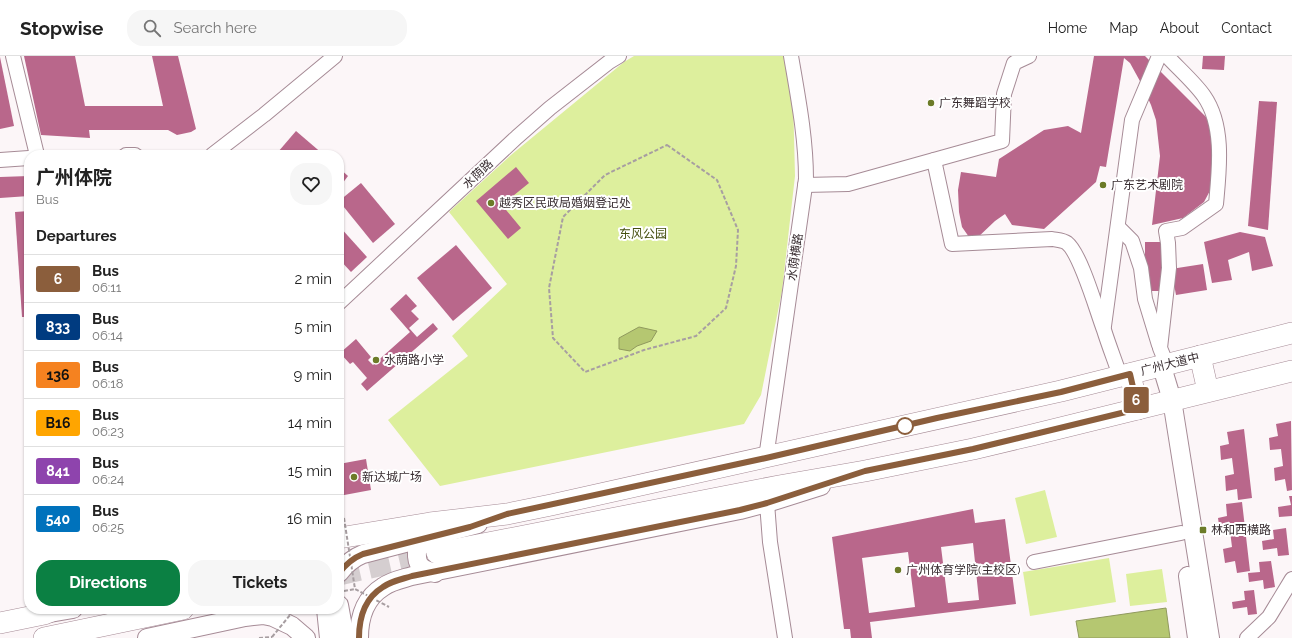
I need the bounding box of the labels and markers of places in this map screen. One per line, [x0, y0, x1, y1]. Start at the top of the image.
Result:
place label: 广东舞蹈学校 [939, 96, 1011, 110]
marker: 广东舞蹈学校 [926, 98, 936, 108]
place label: 广东艺术剧院 [1111, 178, 1183, 192]
marker: 广东艺术剧院 [1098, 180, 1108, 190]
place label: 越秀区民政局婚姻登记处 [499, 196, 631, 210]
marker: 越秀区民政局婚姻登记处 [486, 198, 496, 208]
place label: 水荫路小学 [384, 353, 444, 367]
marker: 水荫路小学 [371, 355, 381, 365]
unlabelled marker [896, 417, 914, 435]
place label: 新达城广场 [362, 470, 422, 484]
marker: 新达城广场 [349, 472, 359, 482]
place label: 林和西横路 [1211, 523, 1271, 537]
marker: 林和西横路 [1198, 525, 1208, 535]
place label: 广州体育学院(主校区) [906, 563, 1020, 577]
marker: 广州体育学院(主校区) [893, 565, 903, 575]

